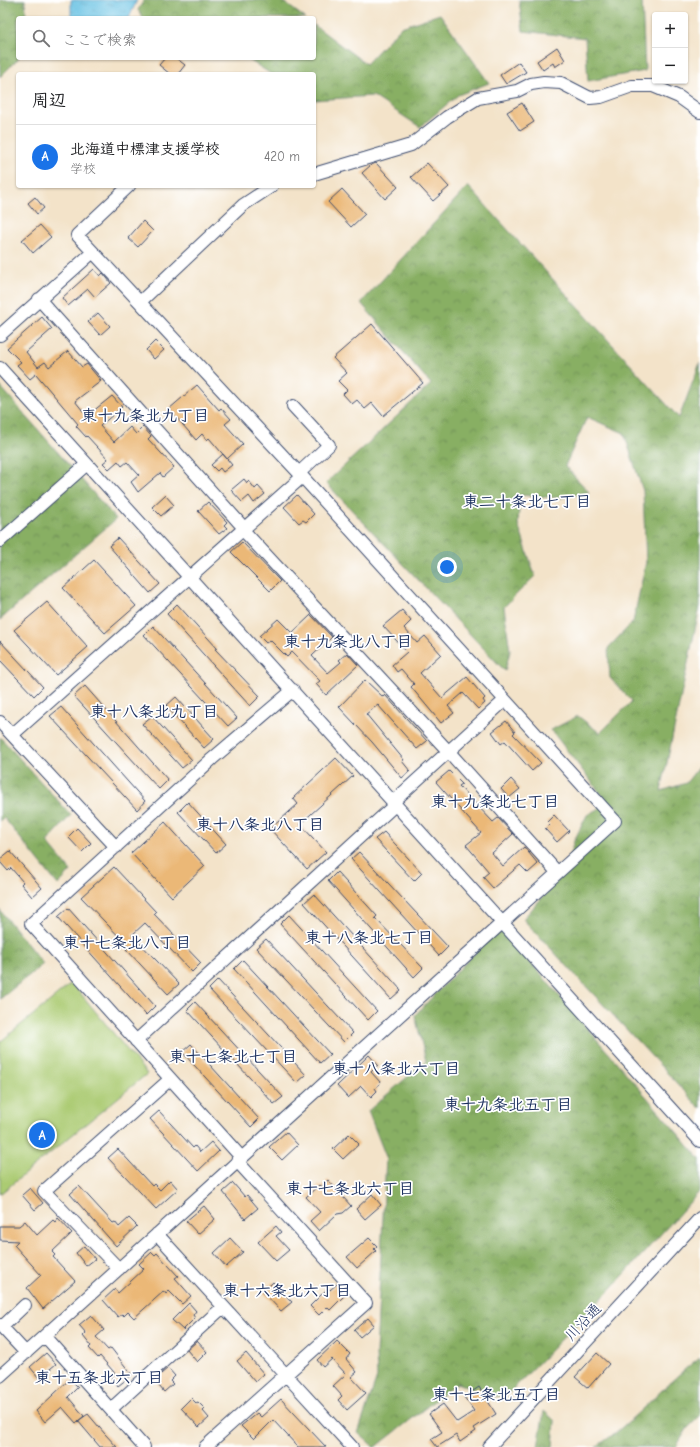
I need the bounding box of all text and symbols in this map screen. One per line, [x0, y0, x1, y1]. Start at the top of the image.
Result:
map controls [652, 12, 688, 84]
button: + [652, 12, 688, 48]
search box [16, 16, 316, 60]
icon: search [30, 27, 52, 49]
text: ここで検索 [62, 31, 137, 49]
button: − [652, 48, 688, 84]
text: 周辺 [32, 91, 66, 110]
text: 北海道中標津支援学校 [70, 140, 220, 158]
text: A [41, 149, 49, 164]
text: 420 m [264, 149, 300, 164]
text: 学校 [70, 161, 96, 176]
district label: 東十九条北九丁目 [81, 407, 209, 425]
district label: 東二十条北七丁目 [463, 493, 591, 511]
your location [437, 557, 457, 577]
district label: 東十九条北八丁目 [284, 633, 412, 651]
district label: 東十八条北九丁目 [90, 703, 218, 721]
district label: 東十九条北七丁目 [431, 793, 559, 811]
district label: 東十八条北八丁目 [196, 816, 324, 834]
district label: 東十八条北七丁目 [305, 929, 433, 947]
district label: 東十七条北八丁目 [63, 934, 191, 952]
district label: 東十七条北七丁目 [169, 1048, 297, 1066]
district label: 東十八条北六丁目 [332, 1060, 460, 1078]
district label: 東十九条北五丁目 [444, 1096, 572, 1114]
pin: A [29, 1120, 55, 1150]
district label: 東十七条北六丁目 [286, 1180, 414, 1198]
district label: 東十六条北六丁目 [223, 1282, 351, 1300]
street label: 川沿通 [561, 1299, 605, 1345]
district label: 東十五条北六丁目 [35, 1369, 163, 1387]
district label: 東十七条北五丁目 [432, 1386, 560, 1404]

